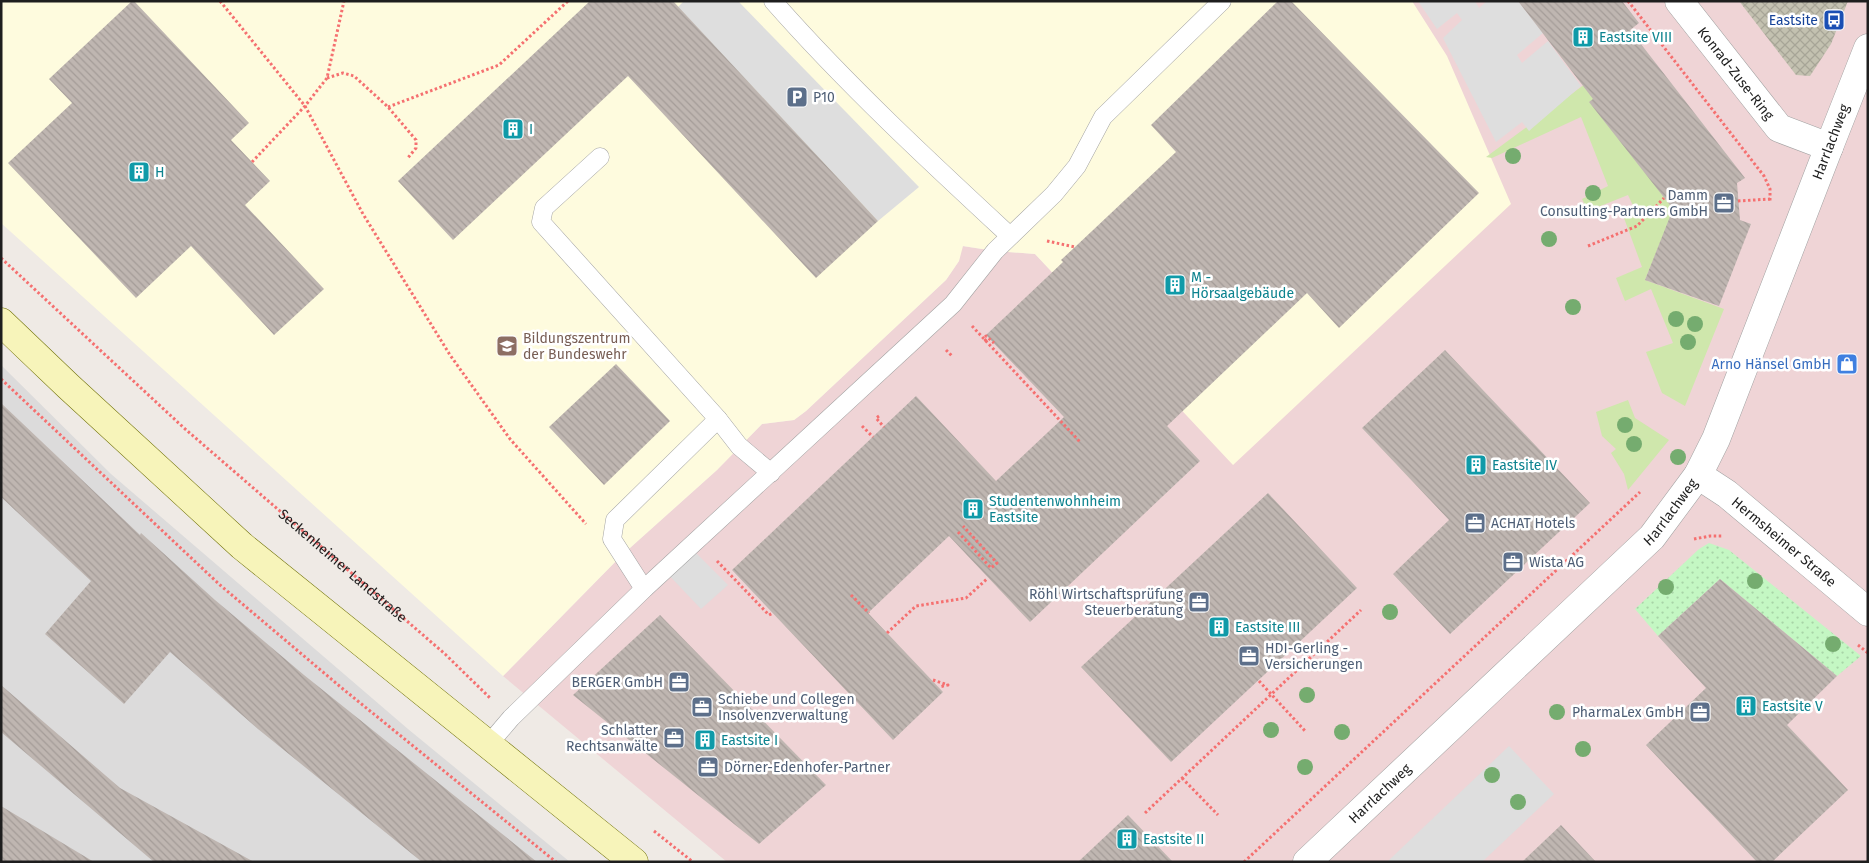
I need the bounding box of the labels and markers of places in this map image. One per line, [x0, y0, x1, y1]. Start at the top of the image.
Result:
bus stop icon: Eastsite [1822, 8, 1846, 32]
place label: Eastsite [1769, 12, 1818, 29]
building icon: Eastsite VIII [1571, 25, 1595, 49]
place label: Eastsite VIII [1599, 29, 1672, 46]
parking icon: P10 [785, 85, 809, 109]
place label: P10 [813, 89, 835, 106]
building icon: I [501, 117, 525, 141]
place label: I [529, 121, 533, 138]
building icon: H [127, 160, 151, 184]
place label: H [155, 164, 165, 181]
place label: Damm Consulting-Partners GmbH [1540, 187, 1708, 220]
office icon: Damm Consulting-Partners GmbH [1712, 191, 1736, 215]
place label: M - Hörsaalgebäude [1191, 269, 1294, 302]
building icon: M - Hörsaalgebäude [1163, 273, 1187, 297]
place label: Bildungszentrum der Bundeswehr [523, 330, 630, 363]
school or university icon: Bildungszentrum der Bundeswehr [495, 334, 519, 358]
shop icon: Arno Hänsel GmbH [1835, 352, 1859, 376]
place label: Arno Hänsel GmbH [1711, 356, 1831, 373]
building icon: Eastsite IV [1464, 453, 1488, 477]
place label: Eastsite IV [1492, 457, 1557, 474]
place label: Studentenwohnheim Eastsite [989, 493, 1121, 526]
building icon: Studentenwohnheim Eastsite [961, 497, 985, 521]
office icon: ACHAT Hotels [1463, 511, 1487, 535]
place label: ACHAT Hotels [1491, 515, 1576, 532]
office icon: Wista AG [1501, 550, 1525, 574]
place label: Wista AG [1529, 554, 1584, 571]
place label: Röhl Wirtschaftsprüfung Steuerberatung [1029, 586, 1184, 619]
office icon: Röhl Wirtschaftsprüfung Steuerberatung [1187, 590, 1211, 614]
building icon: Eastsite III [1207, 615, 1231, 639]
place label: Eastsite III [1235, 619, 1300, 636]
place label: HDI-Gerling - Versicherungen [1265, 640, 1363, 673]
office icon: HDI-Gerling - Versicherungen [1237, 644, 1261, 668]
office icon: BERGER GmbH [667, 670, 691, 694]
place label: BERGER GmbH [571, 674, 663, 691]
place label: Schiebe und Collegen Insolvenzverwaltung [718, 691, 855, 724]
building icon: Eastsite V [1734, 694, 1758, 718]
office icon: Schiebe und Collegen Insolvenzverwaltung [690, 695, 714, 719]
place label: Eastsite V [1762, 698, 1823, 715]
office icon: PharmaLex GmbH [1688, 700, 1712, 724]
place label: PharmaLex GmbH [1572, 704, 1684, 721]
place label: Schlatter Rechtsanwälte [566, 722, 659, 755]
office icon: Schlatter Rechtsanwälte [662, 726, 686, 750]
building icon: Eastsite I [693, 728, 717, 752]
place label: Eastsite I [721, 732, 778, 749]
office icon: Dörner-Edenhofer-Partner [696, 755, 720, 779]
place label: Dörner-Edenhofer-Partner [724, 759, 891, 776]
building icon: Eastsite II [1115, 827, 1139, 851]
place label: Eastsite II [1143, 831, 1204, 848]

